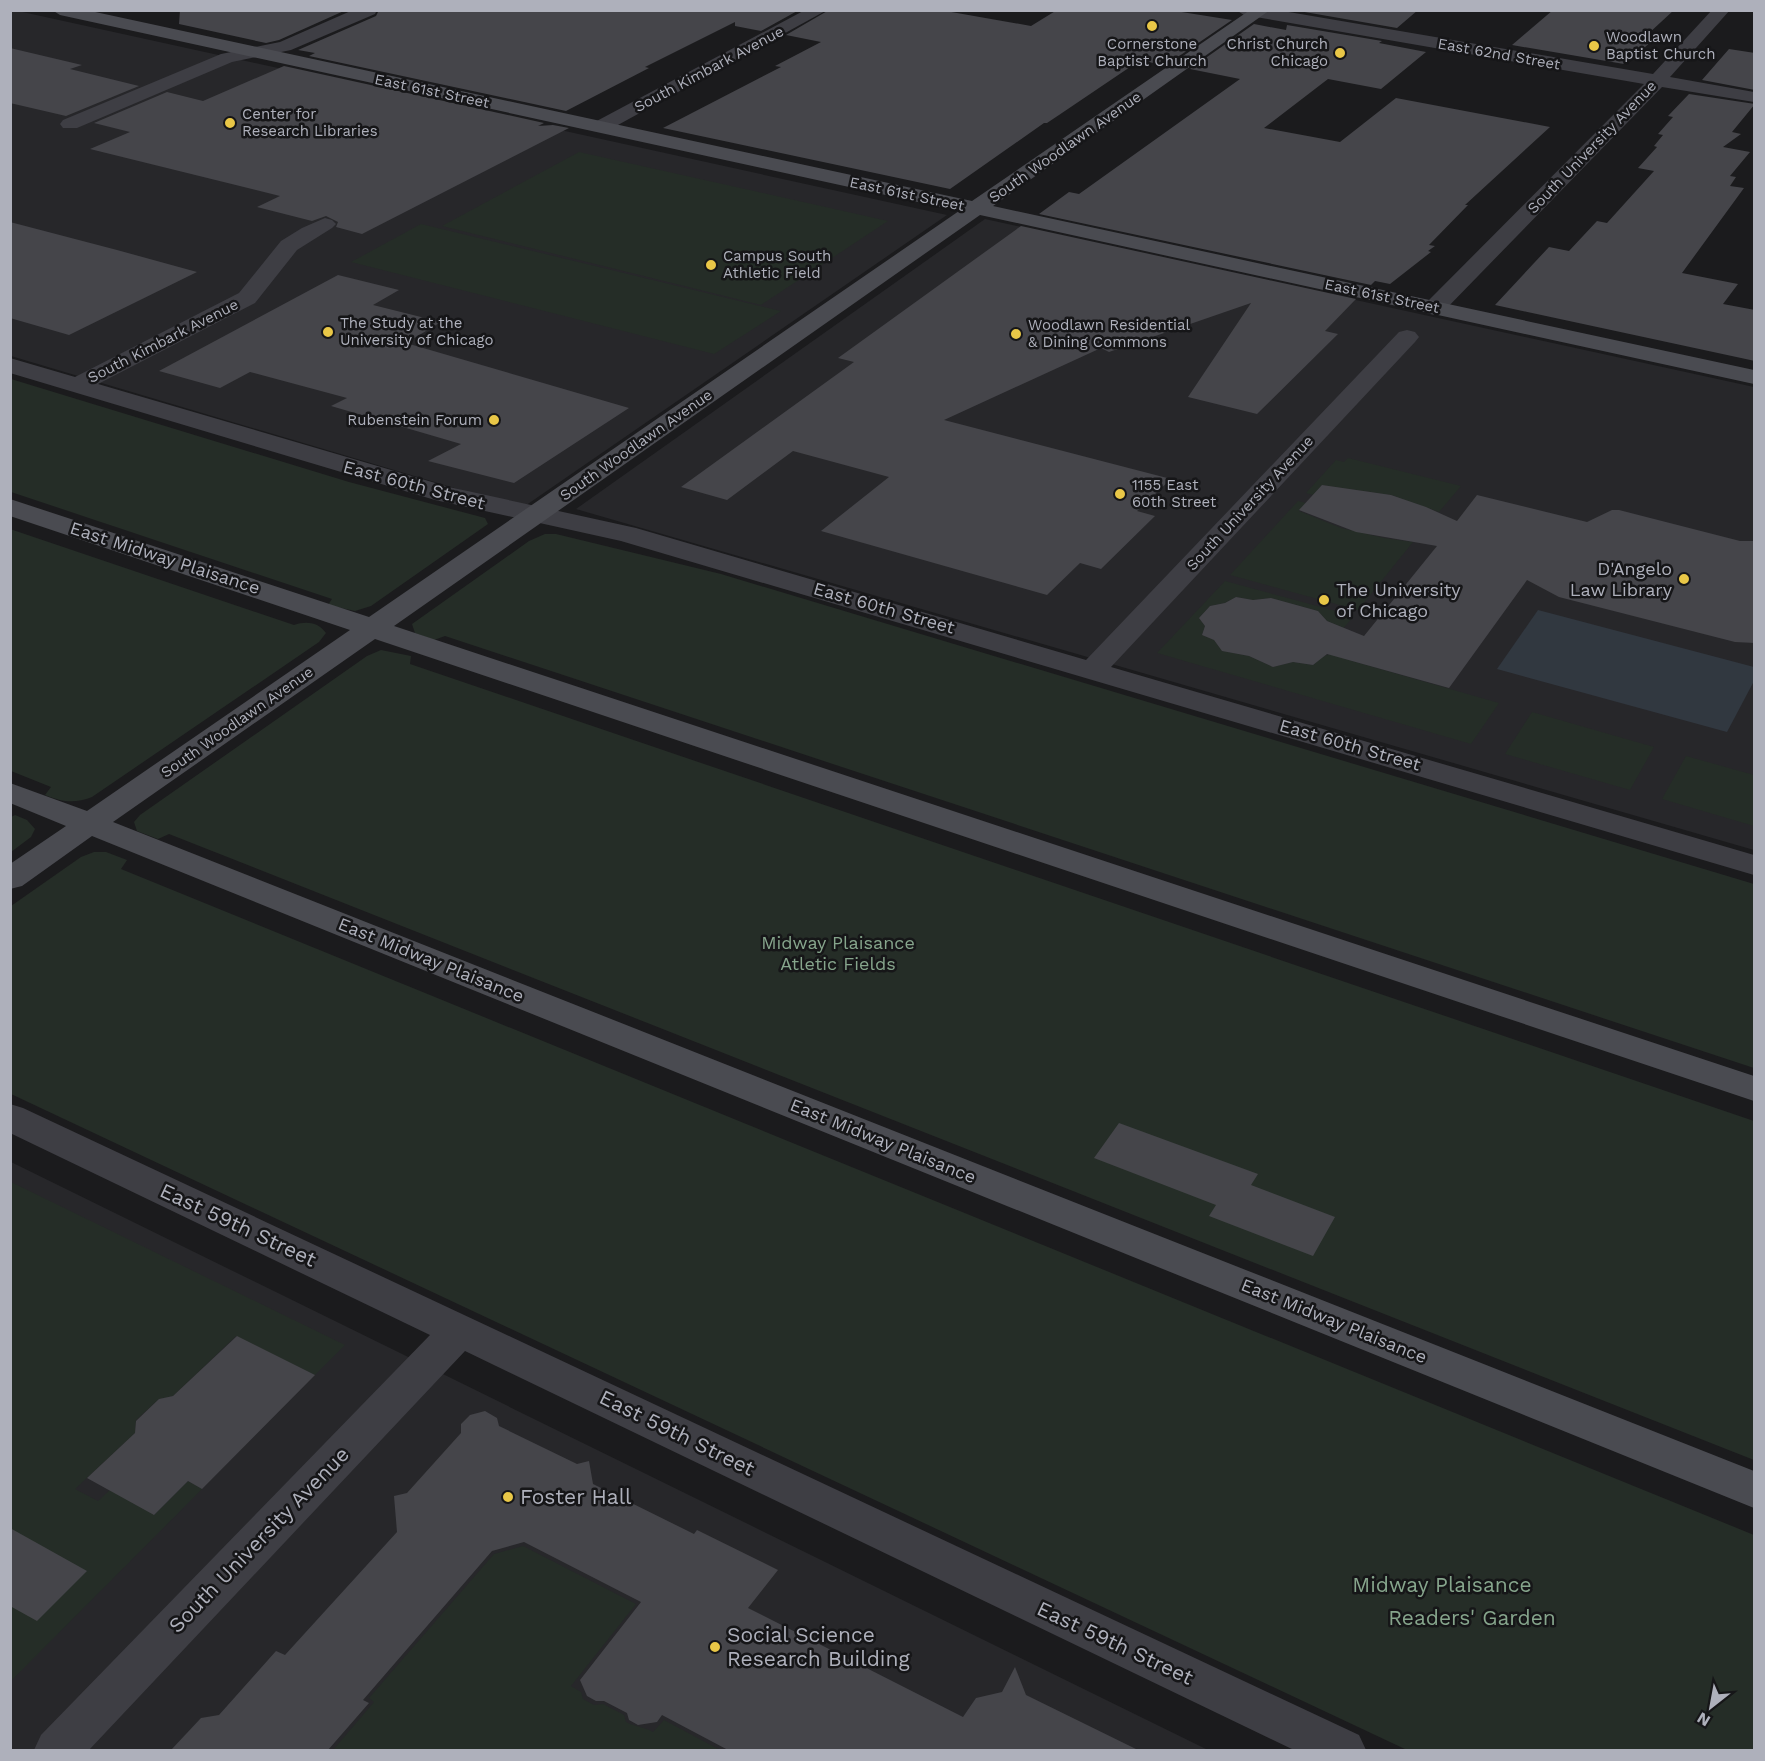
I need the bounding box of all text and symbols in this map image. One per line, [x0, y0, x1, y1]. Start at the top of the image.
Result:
marker: Cornerstone Baptist Church [1145, 19, 1159, 33]
street label: South Kimbark Avenue [631, 22, 787, 116]
place label: Woodlawn Baptist Church [1606, 28, 1716, 63]
street label: East 62nd Street [1436, 34, 1562, 74]
place label: Cornerstone Baptist Church [1097, 35, 1207, 70]
place label: Christ Church Chicago [1227, 35, 1328, 70]
marker: Woodlawn Baptist Church [1587, 39, 1601, 53]
marker: Christ Church Chicago [1333, 46, 1347, 60]
street label: East 61st Street [373, 70, 492, 112]
street label: South University Avenue [1524, 77, 1660, 217]
street label: South Woodlawn Avenue [985, 87, 1145, 207]
place label: Center for Research Libraries [242, 105, 378, 140]
marker: Center for Research Libraries [223, 116, 237, 130]
street label: East 61st Street [848, 173, 967, 215]
place label: Campus South Athletic Field [723, 247, 831, 282]
marker: Campus South Athletic Field [704, 258, 718, 272]
street label: East 61st Street [1323, 275, 1442, 317]
street label: South Kimbark Avenue [85, 295, 241, 387]
place label: The Study at the University of Chicago [340, 314, 493, 349]
place label: Woodlawn Residential & Dining Commons [1028, 316, 1190, 351]
marker: The Study at the University of Chicago [321, 325, 335, 339]
marker: Woodlawn Residential & Dining Commons [1009, 327, 1023, 341]
street label: South Woodlawn Avenue [556, 385, 716, 505]
place label: Rubenstein Forum [347, 411, 482, 429]
marker: Rubenstein Forum [487, 413, 501, 427]
street label: South University Avenue [1183, 432, 1317, 574]
street label: East 60th Street [341, 455, 488, 514]
place label: 1155 East 60th Street [1132, 476, 1217, 511]
marker: 1155 East 60th Street [1113, 487, 1127, 501]
street label: East Midway Plaisance [68, 517, 263, 598]
place label: D'Angelo Law Library [1570, 558, 1673, 600]
marker: D'Angelo Law Library [1677, 572, 1691, 586]
street label: East 60th Street [811, 577, 958, 638]
place label: The University of Chicago [1336, 579, 1461, 621]
marker: The University of Chicago [1317, 593, 1331, 607]
street label: South Woodlawn Avenue [157, 662, 317, 782]
street label: East 60th Street [1277, 714, 1424, 775]
street label: East Midway Plaisance [335, 913, 527, 1006]
park label: Midway Plaisance Atletic Fields [761, 932, 915, 974]
street label: East Midway Plaisance [787, 1094, 979, 1187]
street label: East 59th Street [156, 1177, 321, 1272]
street label: East Midway Plaisance [1238, 1274, 1430, 1367]
street label: East 59th Street [595, 1384, 759, 1481]
street label: South University Avenue [163, 1441, 354, 1638]
place label: Foster Hall [520, 1484, 632, 1509]
marker: Foster Hall [501, 1490, 515, 1504]
park label: Midway Plaisance [1352, 1572, 1532, 1597]
street label: East 59th Street [1033, 1595, 1198, 1690]
park label: Readers' Garden [1388, 1605, 1556, 1630]
place label: Social Science Research Building [727, 1622, 910, 1671]
marker: Social Science Research Building [708, 1640, 722, 1654]
north arrow [1681, 1677, 1741, 1737]
text: N [1694, 1708, 1714, 1731]

